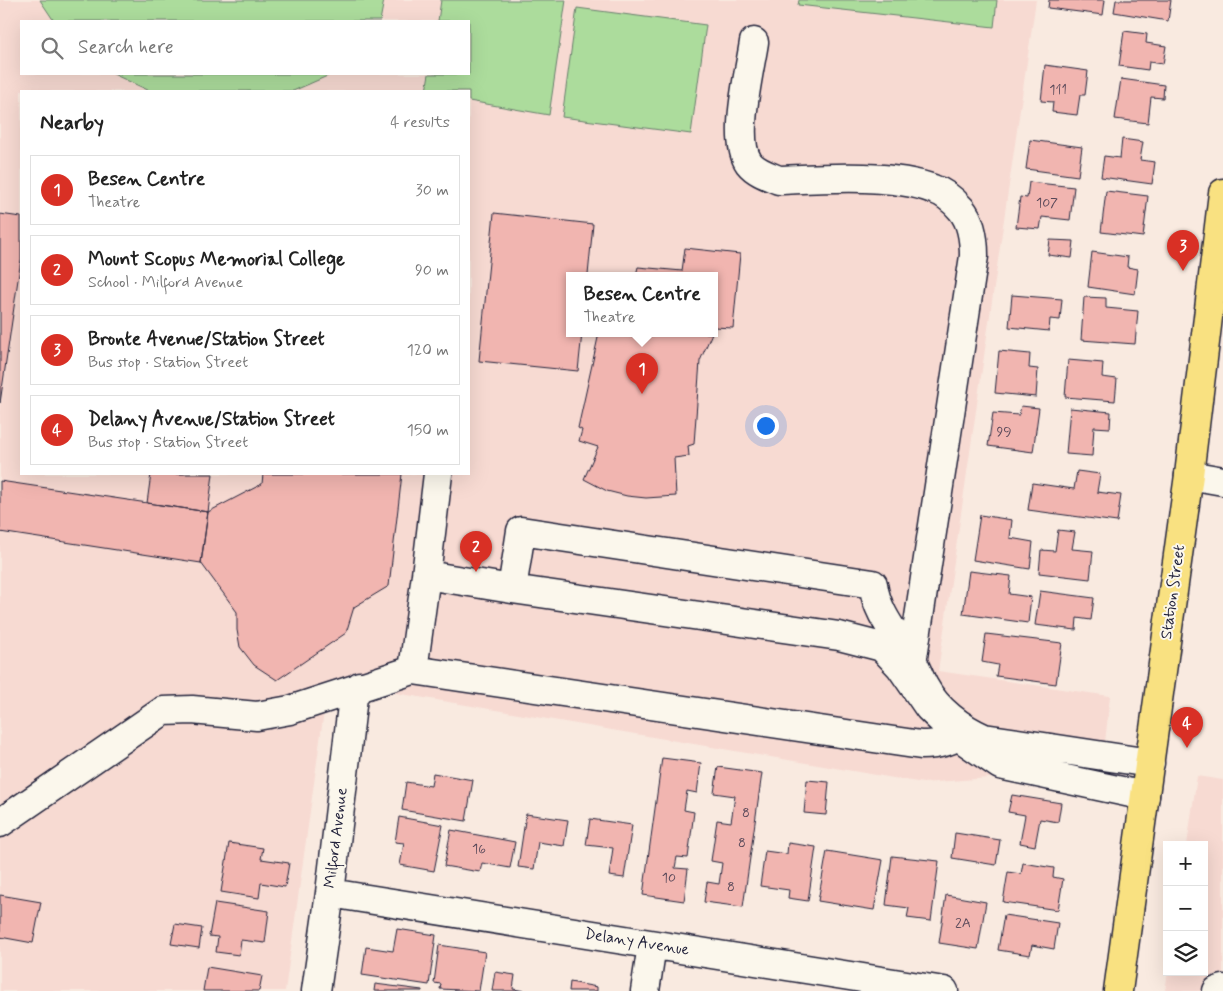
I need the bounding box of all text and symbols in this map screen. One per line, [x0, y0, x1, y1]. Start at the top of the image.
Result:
search box [20, 20, 470, 75]
icon: search [38, 34, 66, 62]
text: Search here [78, 35, 174, 60]
house number: 111 [1049, 81, 1067, 99]
text: Nearby [40, 109, 104, 137]
text: 4 results [390, 112, 450, 133]
text: Besen Centre [88, 167, 205, 192]
text: 1 [53, 180, 61, 201]
text: 30 m [416, 180, 449, 201]
text: Theatre [88, 192, 140, 213]
house number: 107 [1036, 194, 1058, 212]
pin: 3 [1167, 230, 1199, 271]
text: Mount Scopus Memorial College [88, 247, 345, 272]
text: 2 [53, 260, 61, 281]
text: 90 m [415, 260, 449, 281]
text: School · Milford Avenue [88, 272, 243, 293]
popup [566, 272, 718, 337]
text: Besen Centre [583, 282, 701, 307]
text: Theatre [583, 307, 636, 328]
text: Bronte Avenue/Station Street [88, 327, 325, 352]
text: 3 [53, 340, 61, 361]
text: 120 m [407, 340, 449, 361]
text: Bus stop · Station Street [88, 352, 248, 373]
pin: 1 [626, 353, 658, 394]
text: Delany Avenue/Station Street [88, 407, 335, 432]
your location [753, 413, 779, 439]
text: 4 [52, 420, 62, 441]
text: 150 m [407, 420, 449, 441]
house number: 99 [996, 423, 1012, 441]
text: Bus stop · Station Street [88, 432, 248, 453]
pin: 2 [460, 531, 492, 572]
street label: Station Street [1156, 543, 1190, 641]
pin: 4 [1171, 707, 1203, 748]
street label: Milford Avenue [319, 786, 355, 890]
house number: 8 [742, 804, 750, 822]
house number: 8 [738, 834, 746, 852]
house number: 16 [472, 840, 486, 858]
map controls [1163, 841, 1208, 976]
button: + [1163, 841, 1208, 886]
house number: 10 [662, 869, 676, 887]
house number: 8 [727, 878, 735, 896]
button: − [1163, 886, 1208, 931]
house number: 2A [955, 914, 971, 932]
street label: Delany Avenue [583, 923, 691, 961]
button: layers [1163, 931, 1208, 976]

